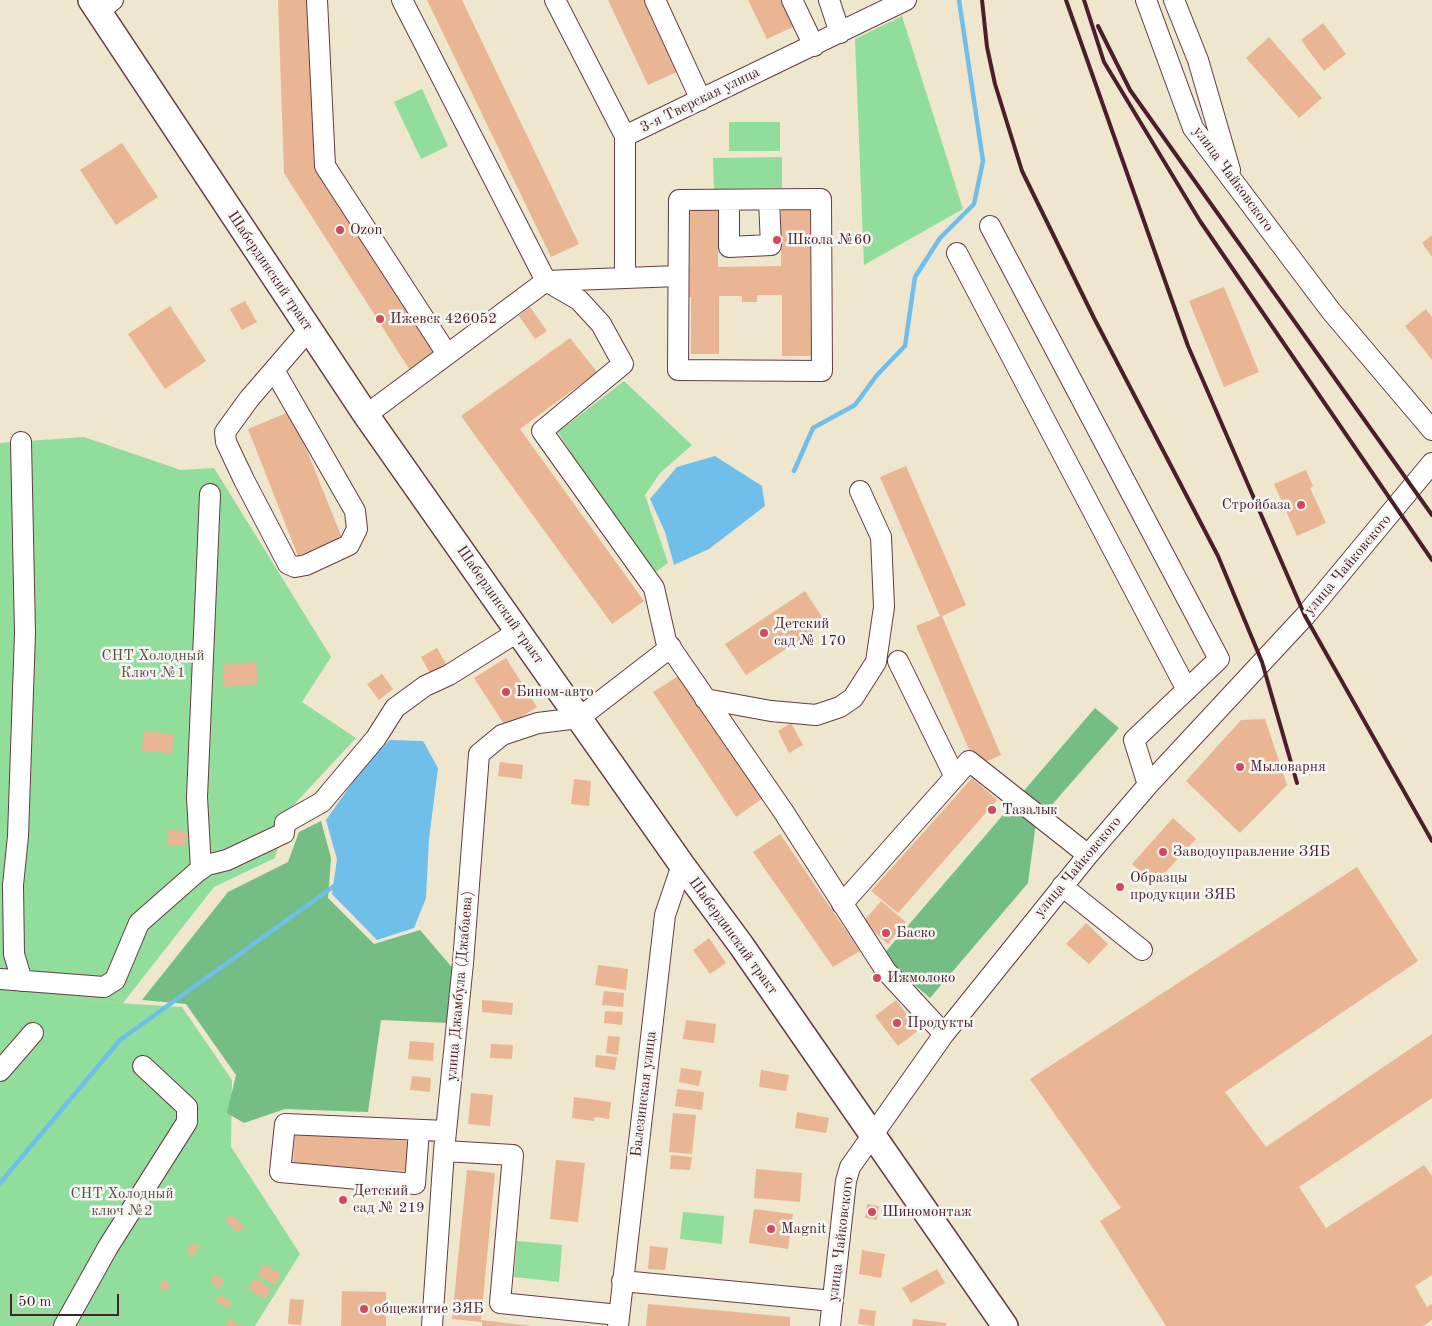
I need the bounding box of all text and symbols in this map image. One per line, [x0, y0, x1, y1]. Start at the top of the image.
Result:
street label: 3-я Тверская улица [637, 63, 763, 137]
street label: улица Чайковского [1189, 123, 1277, 235]
street label: Шабердинский тракт [223, 208, 317, 334]
place label: Ozon [350, 221, 383, 239]
marker: Ozon [334, 224, 346, 236]
place label: Школа №60 [787, 231, 871, 249]
marker: Школа №60 [771, 234, 783, 246]
place label: Ижевск 426052 [390, 310, 497, 328]
marker: Ижевск 426052 [374, 313, 386, 325]
place label: Стройбаза [1222, 496, 1291, 514]
marker: Стройбаза [1295, 499, 1307, 511]
street label: улица Чайковского [1301, 511, 1395, 619]
street label: Шабердинский тракт [452, 542, 548, 668]
place label: Детский сад № 170 [774, 615, 846, 650]
marker: Детский сад № 170 [758, 627, 770, 639]
park label: СНТ Холодный Ключ №1 [101, 647, 205, 682]
place label: Бином-авто [516, 683, 594, 701]
marker: Бином-авто [500, 686, 512, 698]
place label: Мыловарня [1250, 758, 1326, 776]
marker: Мыловарня [1234, 761, 1246, 773]
place label: Тазалык [1002, 801, 1057, 819]
marker: Тазалык [986, 804, 998, 816]
street label: улица Чайковского [1031, 813, 1125, 921]
place label: Заводоуправление ЗЯБ [1173, 843, 1330, 861]
marker: Заводоуправление ЗЯБ [1157, 846, 1169, 858]
place label: Образцы продукции ЗЯБ [1130, 869, 1236, 904]
street label: Шабердинский тракт [684, 874, 782, 998]
marker: Образцы продукции ЗЯБ [1114, 881, 1126, 893]
street label: улица Джамбула (Джабаева) [443, 890, 477, 1082]
place label: Баско [896, 924, 936, 942]
marker: Баско [880, 927, 892, 939]
place label: Ижмолоко [887, 969, 955, 987]
marker: Ижмолоко [871, 972, 883, 984]
place label: Продукты [907, 1014, 973, 1032]
marker: Продукты [891, 1017, 903, 1029]
street label: Балезинская улица [627, 1030, 661, 1158]
street label: улица Чайковского [824, 1175, 858, 1303]
place label: Детский сад № 219 [353, 1182, 425, 1217]
park label: СНТ Холодный ключ №2 [70, 1185, 174, 1220]
marker: Детский сад № 219 [337, 1194, 349, 1206]
place label: Шиномонтаж [882, 1203, 972, 1221]
marker: Шиномонтаж [866, 1206, 878, 1218]
place label: Magnit [781, 1220, 826, 1238]
marker: Magnit [765, 1223, 777, 1235]
scale bar [12, 1284, 121, 1316]
text: 50 m [18, 1295, 52, 1310]
place label: общежитие ЗЯБ [374, 1300, 483, 1318]
marker: общежитие ЗЯБ [358, 1303, 370, 1315]

